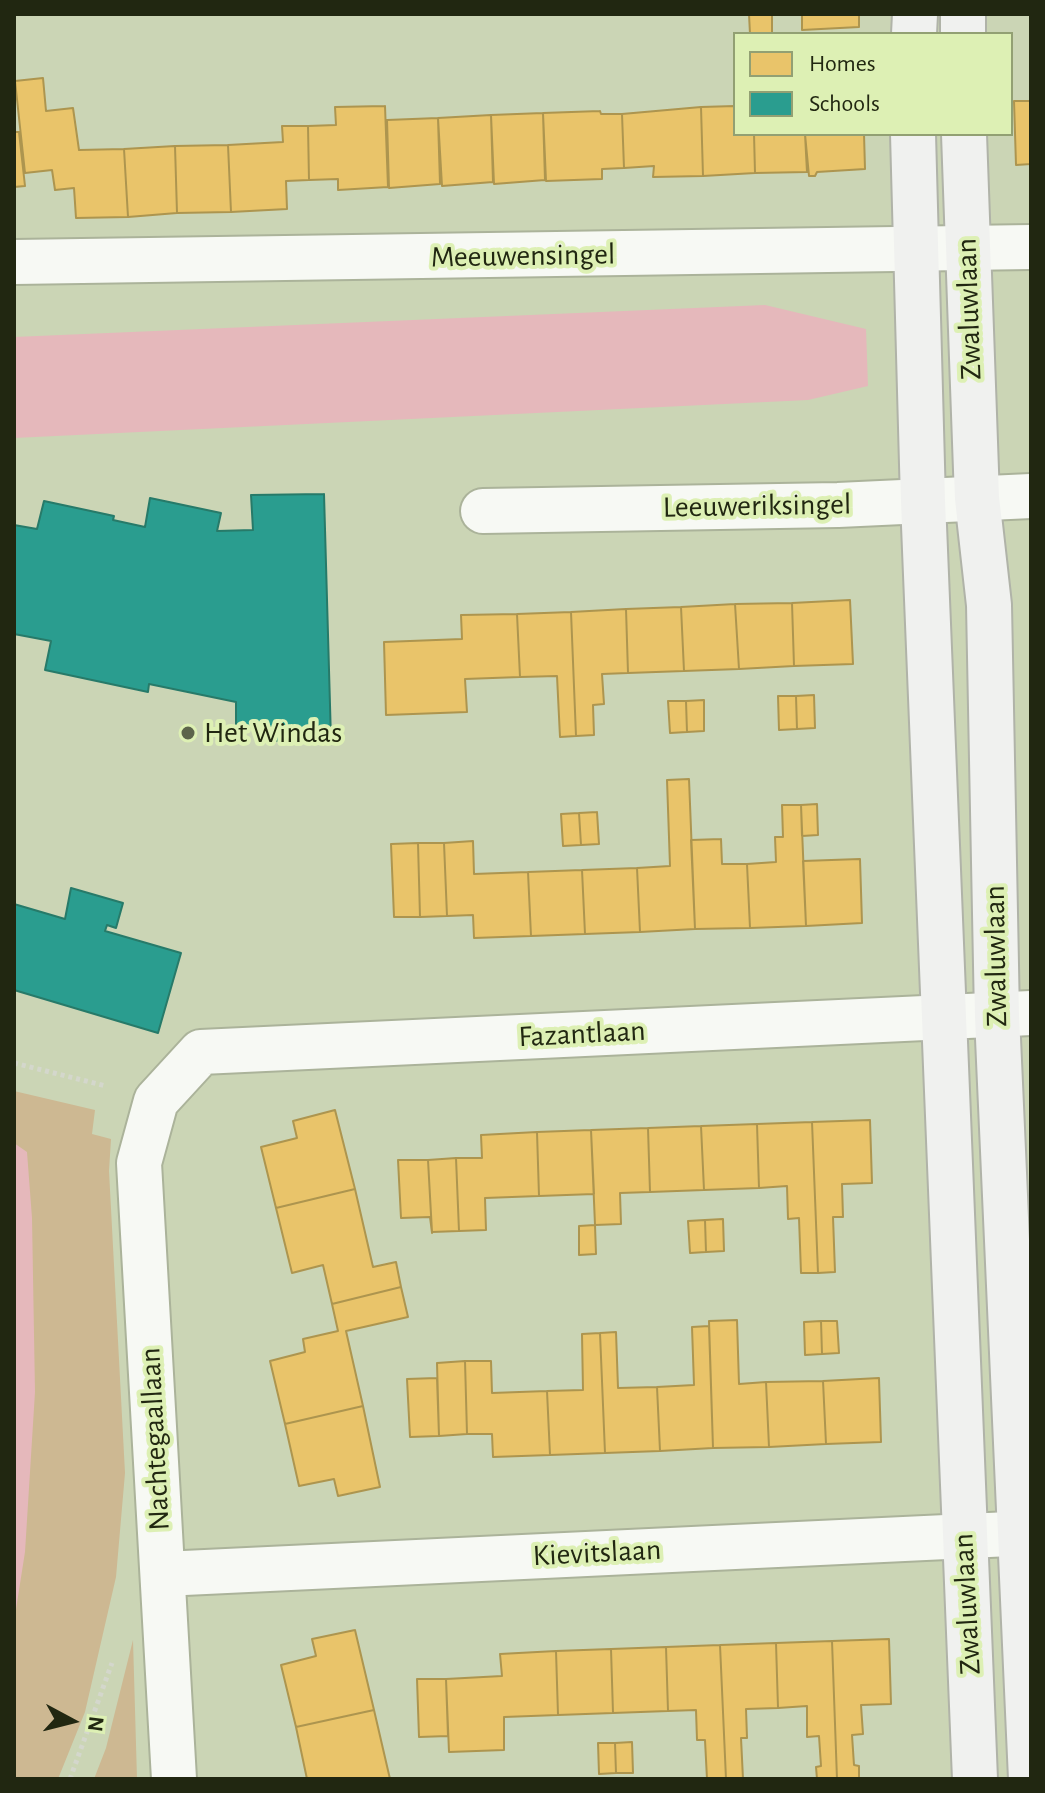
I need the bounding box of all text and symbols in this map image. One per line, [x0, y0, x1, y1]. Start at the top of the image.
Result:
legend [733, 32, 1013, 136]
text: Homes [809, 52, 876, 76]
text: Schools [809, 92, 880, 116]
street label: Meeuwensingel [430, 236, 616, 276]
street label: Zwaluwlaan [949, 238, 989, 380]
street label: Leeuweriksingel [662, 486, 852, 526]
place label: Het Windas [204, 715, 342, 751]
marker: Het Windas [179, 724, 197, 742]
street label: Zwaluwlaan [977, 885, 1015, 1027]
street label: Fazantlaan [518, 1013, 646, 1055]
street label: Nachtegaallaan [132, 1347, 178, 1531]
street label: Kievitslaan [532, 1532, 662, 1574]
street label: Zwaluwlaan [945, 1532, 989, 1676]
north arrow [32, 1681, 112, 1761]
text: N [84, 1715, 108, 1733]

